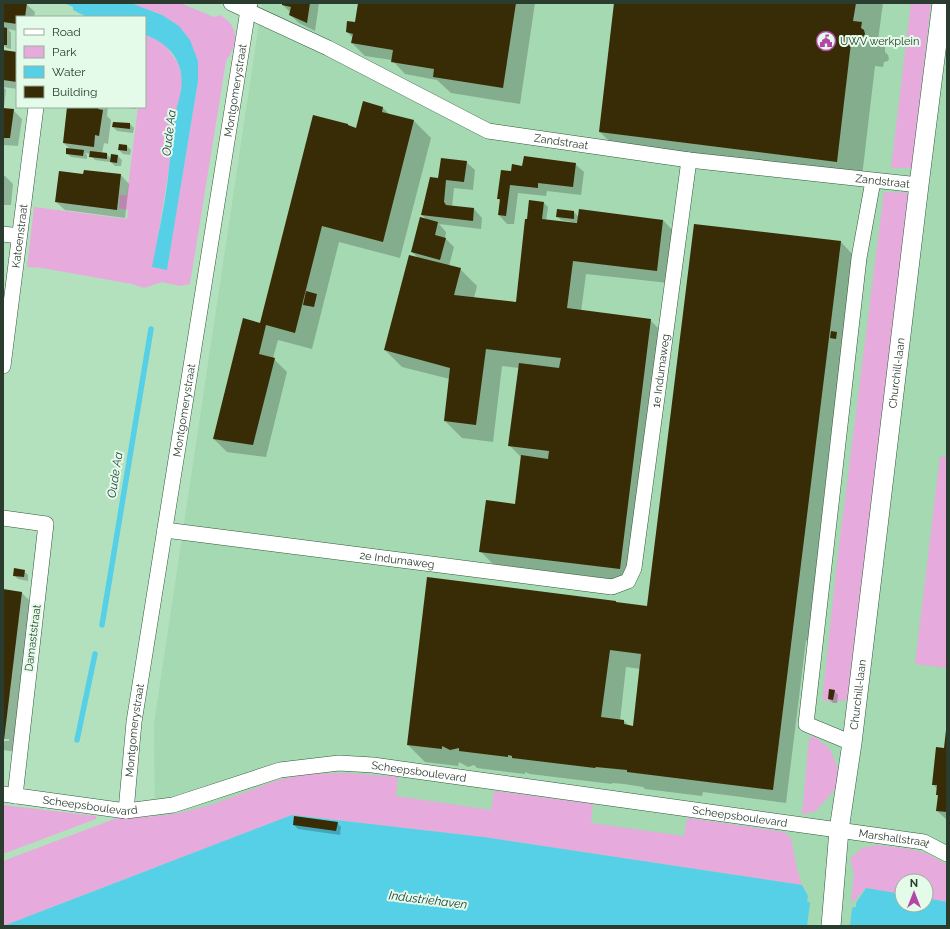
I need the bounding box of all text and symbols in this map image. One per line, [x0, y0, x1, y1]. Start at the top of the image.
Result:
legend [16, 16, 146, 108]
text: Road [52, 25, 81, 39]
public building icon: UWV werkplein [815, 30, 837, 52]
place label: UWV werkplein [840, 35, 919, 48]
street label: Montgomerystraat [221, 43, 249, 138]
text: Park [52, 45, 77, 59]
text: Water [52, 65, 86, 79]
text: Building [52, 85, 98, 99]
water label: Oude Aa [159, 109, 179, 157]
street label: Zandstraat [533, 131, 589, 152]
street label: Zandstraat [855, 172, 911, 190]
street label: Katoenstraat [9, 203, 30, 269]
street label: 1e Indumaweg [649, 333, 672, 409]
street label: Churchill-laan [886, 337, 907, 409]
street label: Montgomerystraat [170, 362, 198, 458]
water label: Oude Aa [104, 451, 126, 499]
street label: 2e Indumaweg [359, 548, 435, 571]
street label: Damaststraat [22, 603, 44, 672]
street label: Churchill-laan [847, 659, 868, 731]
street label: Montgomerystraat [123, 682, 147, 778]
street label: Scheepsboulevard [371, 758, 467, 785]
street label: Scheepsboulevard [42, 793, 139, 818]
street label: Scheepsboulevard [692, 803, 788, 829]
street label: Marshallstraat [858, 826, 933, 851]
north arrow [894, 873, 934, 913]
text: N [910, 877, 918, 890]
water label: Industriehaven [388, 888, 468, 912]

